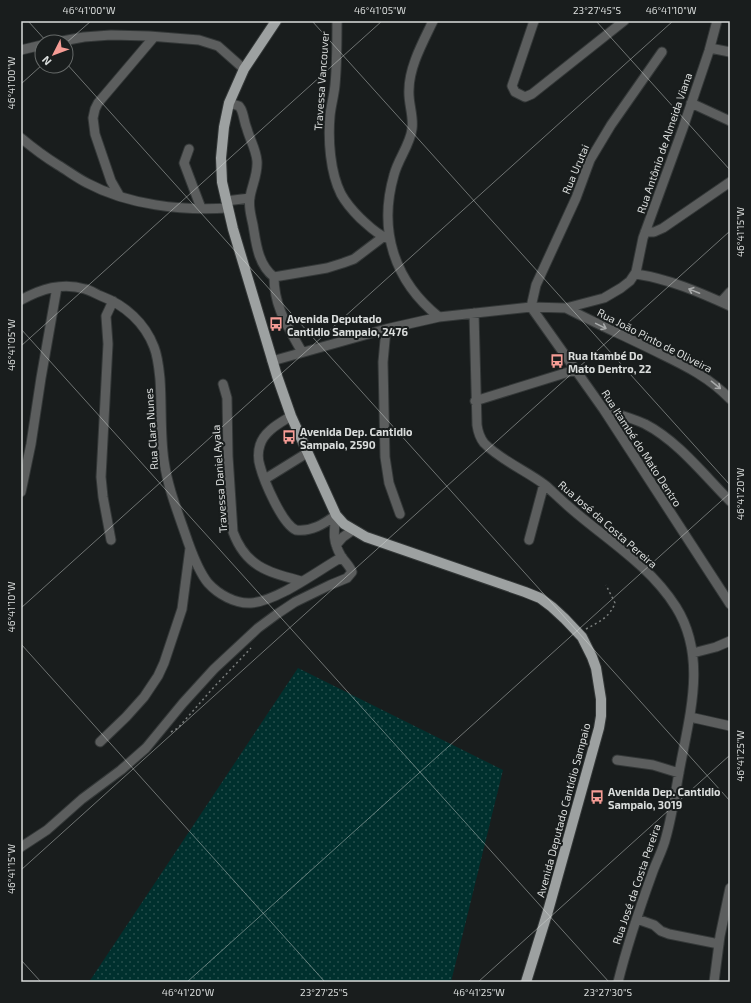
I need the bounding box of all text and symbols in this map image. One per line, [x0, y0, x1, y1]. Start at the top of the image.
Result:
text: 46°41'00"W [63, 4, 116, 16]
text: 46°41'05"W [354, 4, 407, 16]
text: 23°27'45"S [573, 4, 621, 16]
text: 46°41'10"W [646, 4, 697, 16]
street label: Travessa Vancouver [311, 30, 331, 131]
north arrow [34, 34, 74, 74]
text: N [39, 54, 54, 68]
text: 46°41'00"W [5, 56, 17, 109]
street label: Rua Antônio de Almeida Viana [634, 71, 694, 215]
street label: Rua Urutai [559, 142, 591, 196]
text: 46°41'15"W [734, 206, 746, 257]
one-way arrow [688, 287, 700, 294]
street label: Rua João Pinto de Oliveira [595, 305, 715, 375]
place label: Avenida Deputado Cantidio Sampaio, 2476 [287, 312, 408, 338]
bus stop icon: Avenida Deputado Cantidio Sampaio, 2476 [268, 316, 284, 332]
text: 46°41'05"W [5, 318, 17, 371]
one-way arrow [595, 323, 607, 330]
place label: Rua Itambé Do Mato Dentro, 22 [568, 349, 651, 375]
bus stop icon: Rua Itambé Do Mato Dentro, 22 [549, 353, 565, 369]
one-way arrow [711, 381, 722, 390]
street label: Rua Clara Nunes [142, 387, 160, 470]
street label: Rua Itambé do Mato Dentro [599, 387, 685, 509]
street label: Travessa Daniel Ayala [209, 424, 229, 534]
place label: Avenida Dep. Cantidio Sampaio, 2590 [300, 425, 413, 451]
bus stop icon: Avenida Dep. Cantidio Sampaio, 2590 [281, 429, 297, 445]
text: 46°41'20"W [734, 467, 746, 520]
street label: Rua José da Costa Pereira [556, 478, 660, 570]
text: 46°41'10"W [5, 581, 17, 632]
street label: Avenida Deputado Cantídio Sampaio [533, 721, 593, 899]
text: 46°41'25"W [734, 730, 746, 782]
place label: Avenida Dep. Cantidio Sampaio, 3019 [608, 785, 721, 811]
bus stop icon: Avenida Dep. Cantidio Sampaio, 3019 [589, 789, 605, 805]
street label: Rua José da Costa Pereira [609, 822, 663, 946]
text: 46°41'15"W [5, 843, 17, 894]
text: 46°41'20"W [162, 986, 215, 998]
text: 23°27'25"S [300, 986, 348, 998]
text: 46°41'25"W [453, 986, 505, 998]
text: 23°27'30"S [584, 986, 633, 998]

